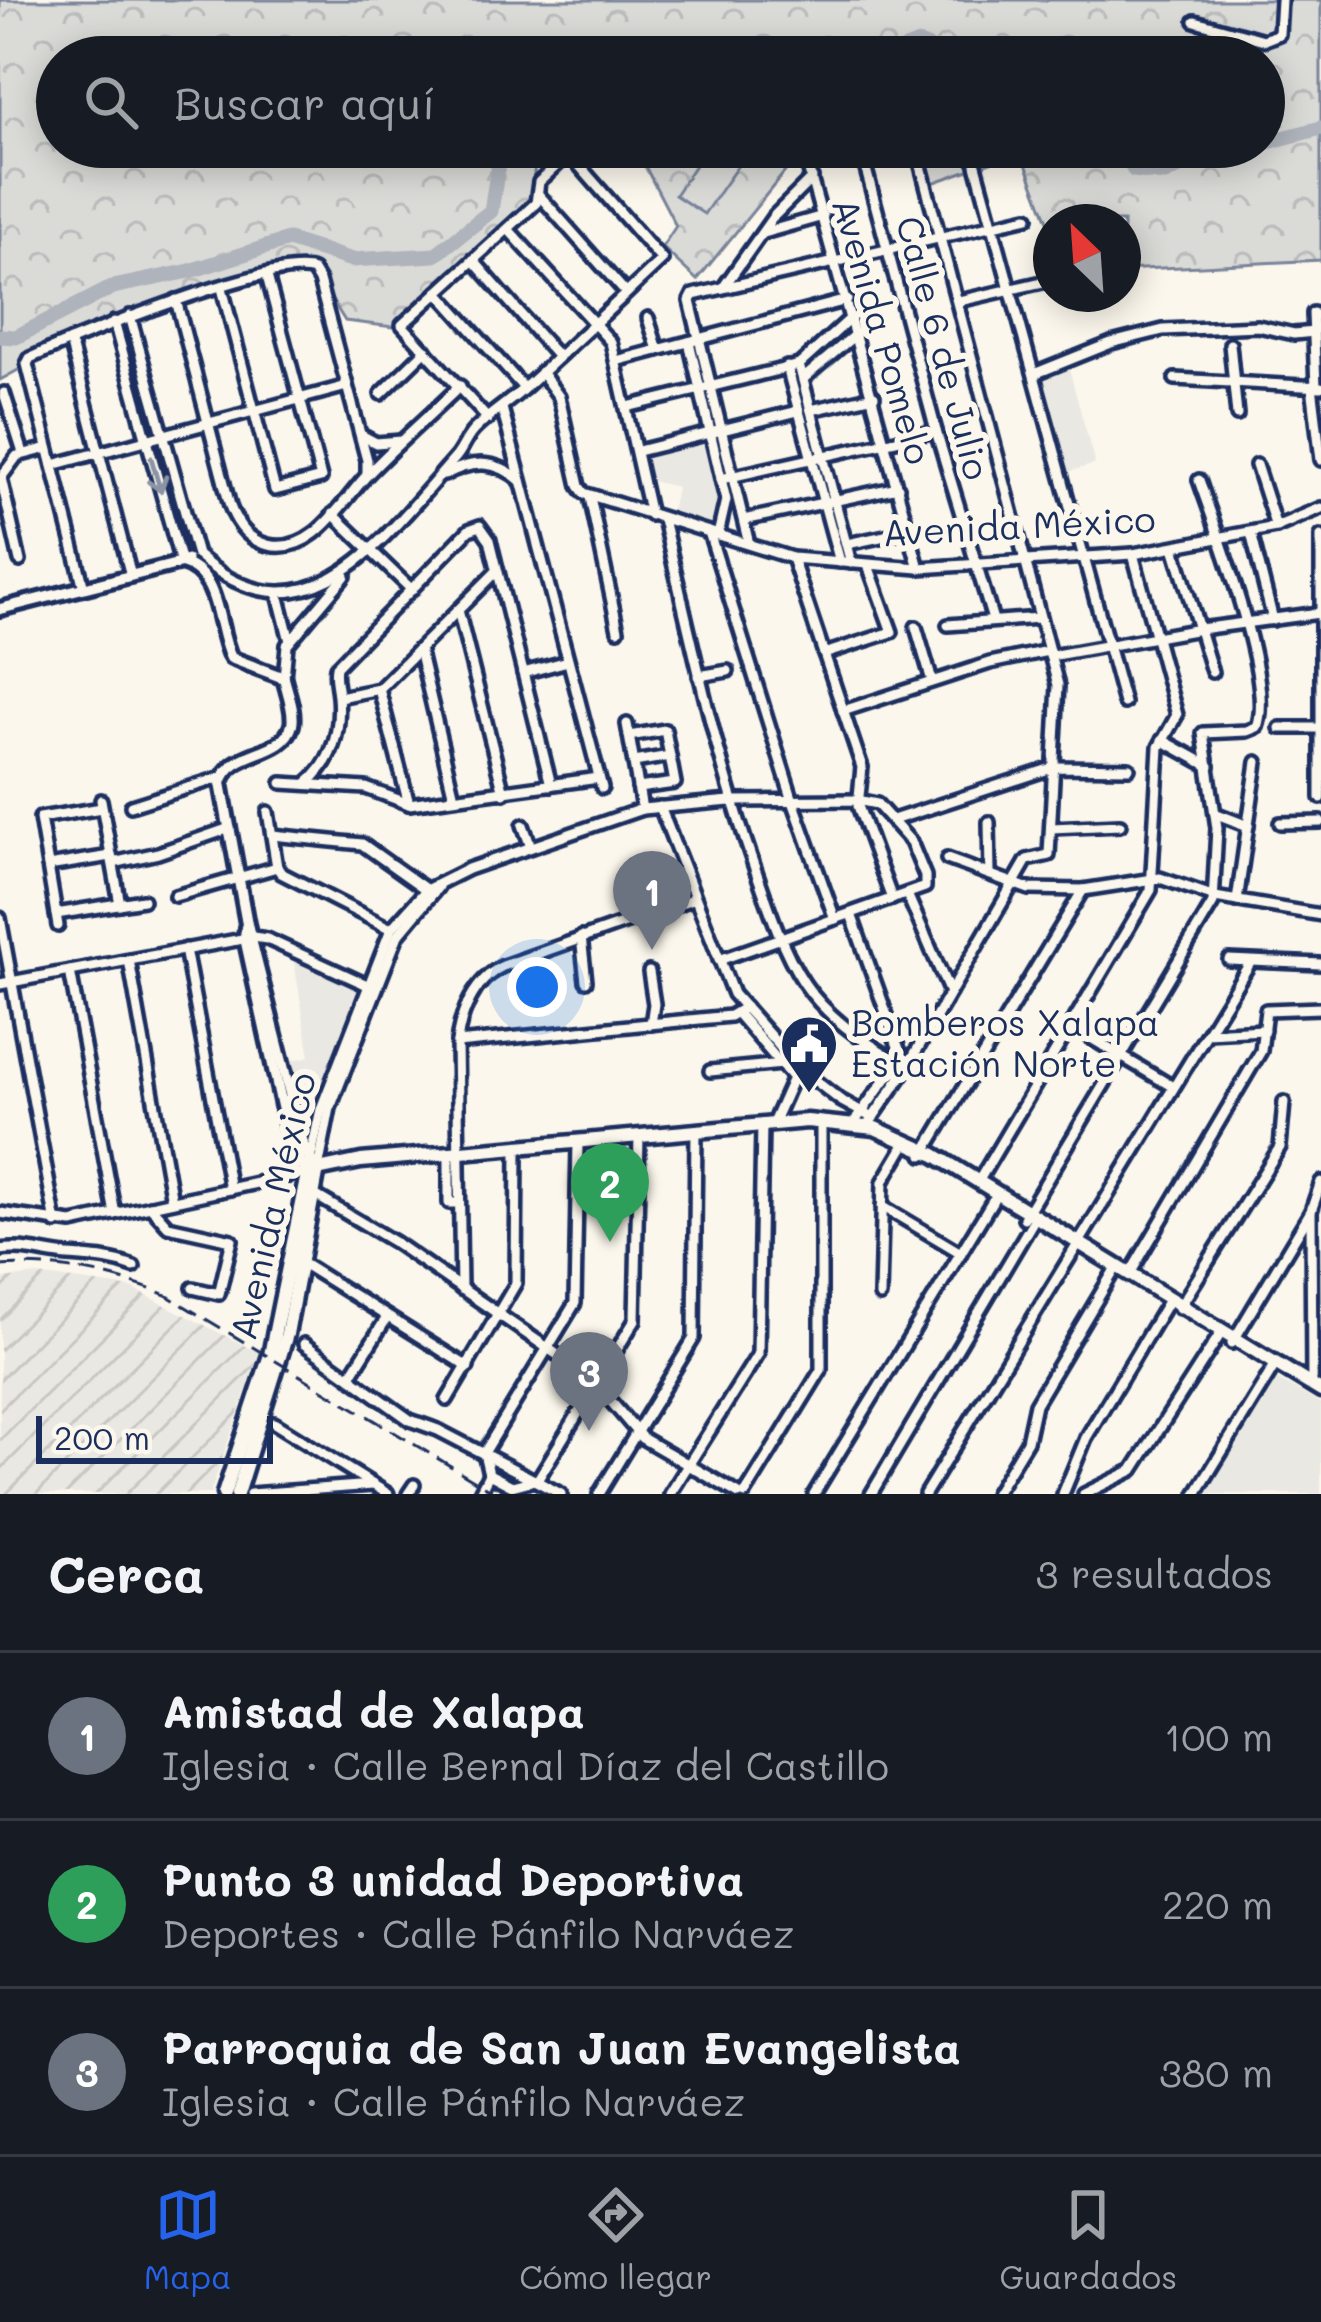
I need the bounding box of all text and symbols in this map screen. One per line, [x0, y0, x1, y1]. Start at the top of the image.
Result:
search box [36, 36, 1285, 168]
icon: search [78, 69, 144, 135]
text: Buscar aquí [174, 73, 436, 131]
street label: Avenida Pomelo [823, 192, 944, 469]
north arrow [1033, 204, 1141, 312]
street label: Calle 6 de Julio [887, 211, 1002, 484]
one-way arrow [147, 456, 169, 494]
street label: Avenida México [881, 494, 1157, 555]
pin: 1 [613, 851, 691, 950]
your location [507, 957, 567, 1017]
place label: Bomberos Xalapa Estación Norte [851, 998, 1159, 1086]
public building icon: Bomberos Xalapa Estación Norte [778, 1013, 840, 1095]
street label: Avenida México [218, 1067, 325, 1344]
pin: 2 [571, 1143, 649, 1242]
pin: 3 [550, 1332, 628, 1431]
scale bar [36, 1410, 273, 1463]
text: 200 m [54, 1415, 150, 1458]
text: Cerca [48, 1539, 205, 1606]
text: 3 resultados [1036, 1547, 1273, 1598]
text: Amistad de Xalapa [162, 1681, 585, 1739]
text: 1 [78, 1710, 96, 1761]
text: 100 m [1164, 1710, 1273, 1761]
text: Iglesia · Calle Bernal Díaz del Castillo [162, 1739, 889, 1790]
text: Punto 3 unidad Deportiva [162, 1849, 744, 1907]
text: 2 [76, 1878, 98, 1929]
text: 220 m [1162, 1878, 1273, 1929]
text: Deportes · Calle Pánfilo Narváez [162, 1907, 794, 1958]
text: Parroquia de San Juan Evangelista [162, 2017, 961, 2075]
text: 3 [75, 2046, 99, 2097]
text: 380 m [1159, 2046, 1273, 2097]
text: Iglesia · Calle Pánfilo Narváez [162, 2075, 745, 2126]
tab: Mapa [144, 2182, 232, 2297]
tab: Cómo llegar [519, 2182, 712, 2297]
tab: Guardados [1000, 2182, 1177, 2297]

